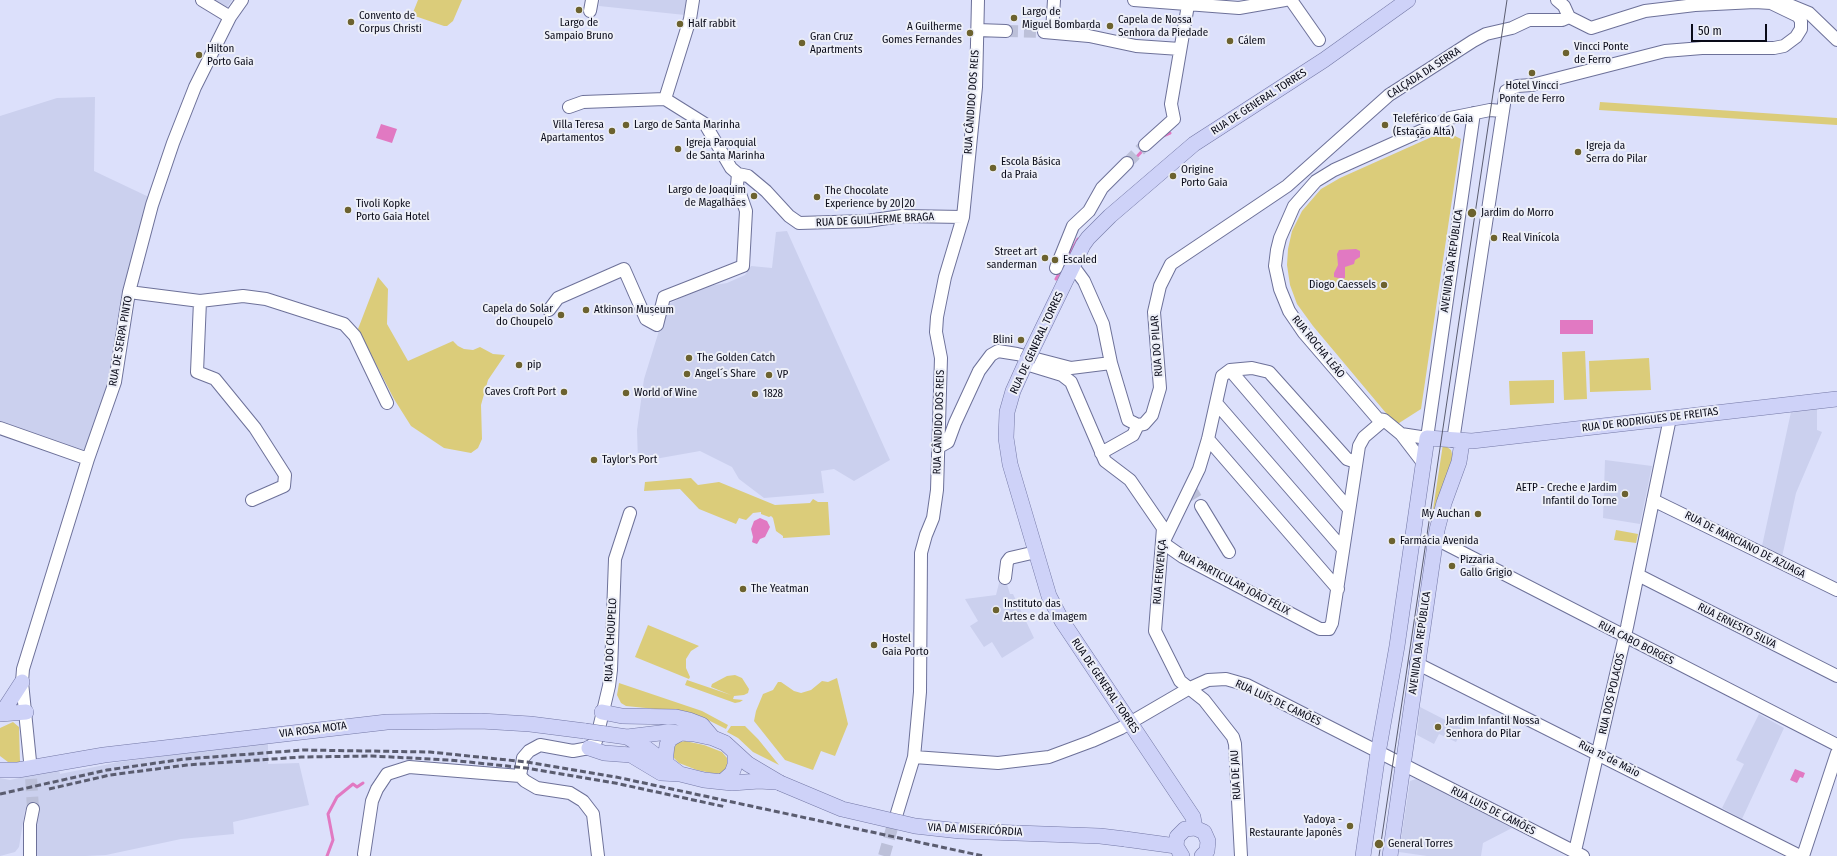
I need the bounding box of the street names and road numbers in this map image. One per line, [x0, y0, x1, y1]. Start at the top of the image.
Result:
street label: CALÇADA DA SERRA [1385, 44, 1463, 102]
street label: RUA CÂNDIDO DOS REIS [962, 49, 982, 155]
street label: RUA DE GENERAL TORRES [1209, 66, 1309, 138]
street label: AVENIDA DA REPÚBLICA [1438, 209, 1466, 313]
street label: RUA DE GUILHERME BRAGA [816, 210, 934, 230]
street label: RUA DE GENERAL TORRES [1007, 290, 1067, 396]
street label: RUA DE SERPA PINTO [107, 295, 135, 387]
street label: RUA ROCHA LEÃO [1289, 313, 1347, 381]
street label: RUA DO PILAR [1148, 315, 1166, 377]
street label: RUA CÂNDIDO DOS REIS [931, 369, 947, 475]
street label: RUA DE RODRIGUES DE FREITAS [1581, 405, 1719, 435]
street label: RUA DE MARCIANO DE AZUAGA [1682, 509, 1808, 581]
street label: RUA FERVENÇA [1151, 539, 1169, 605]
street label: RUA PARTICULAR JOÃO FÉLIX [1176, 548, 1292, 618]
street label: AVENIDA DA REPÚBLICA [1406, 591, 1434, 695]
street label: RUA DO CHOUPELO [602, 598, 620, 682]
street label: RUA ERNESTO SILVA [1695, 600, 1779, 652]
street label: RUA CABO BORGES [1596, 618, 1676, 668]
street label: RUA DE GENERAL TORRES [1068, 636, 1142, 736]
street label: RUA DOS POLACOS [1596, 652, 1628, 736]
street label: RUA LUÍS DE CAMÕES [1233, 677, 1323, 729]
street label: VIA ROSA MOTA [278, 719, 348, 741]
street label: Rua 1º de Maio [1576, 738, 1642, 780]
street label: RUA DE JAU [1228, 750, 1244, 800]
street label: RUA LUIS DE CAMÕES [1448, 784, 1538, 838]
street label: VIA DA MISERICÓRDIA [927, 821, 1023, 839]

